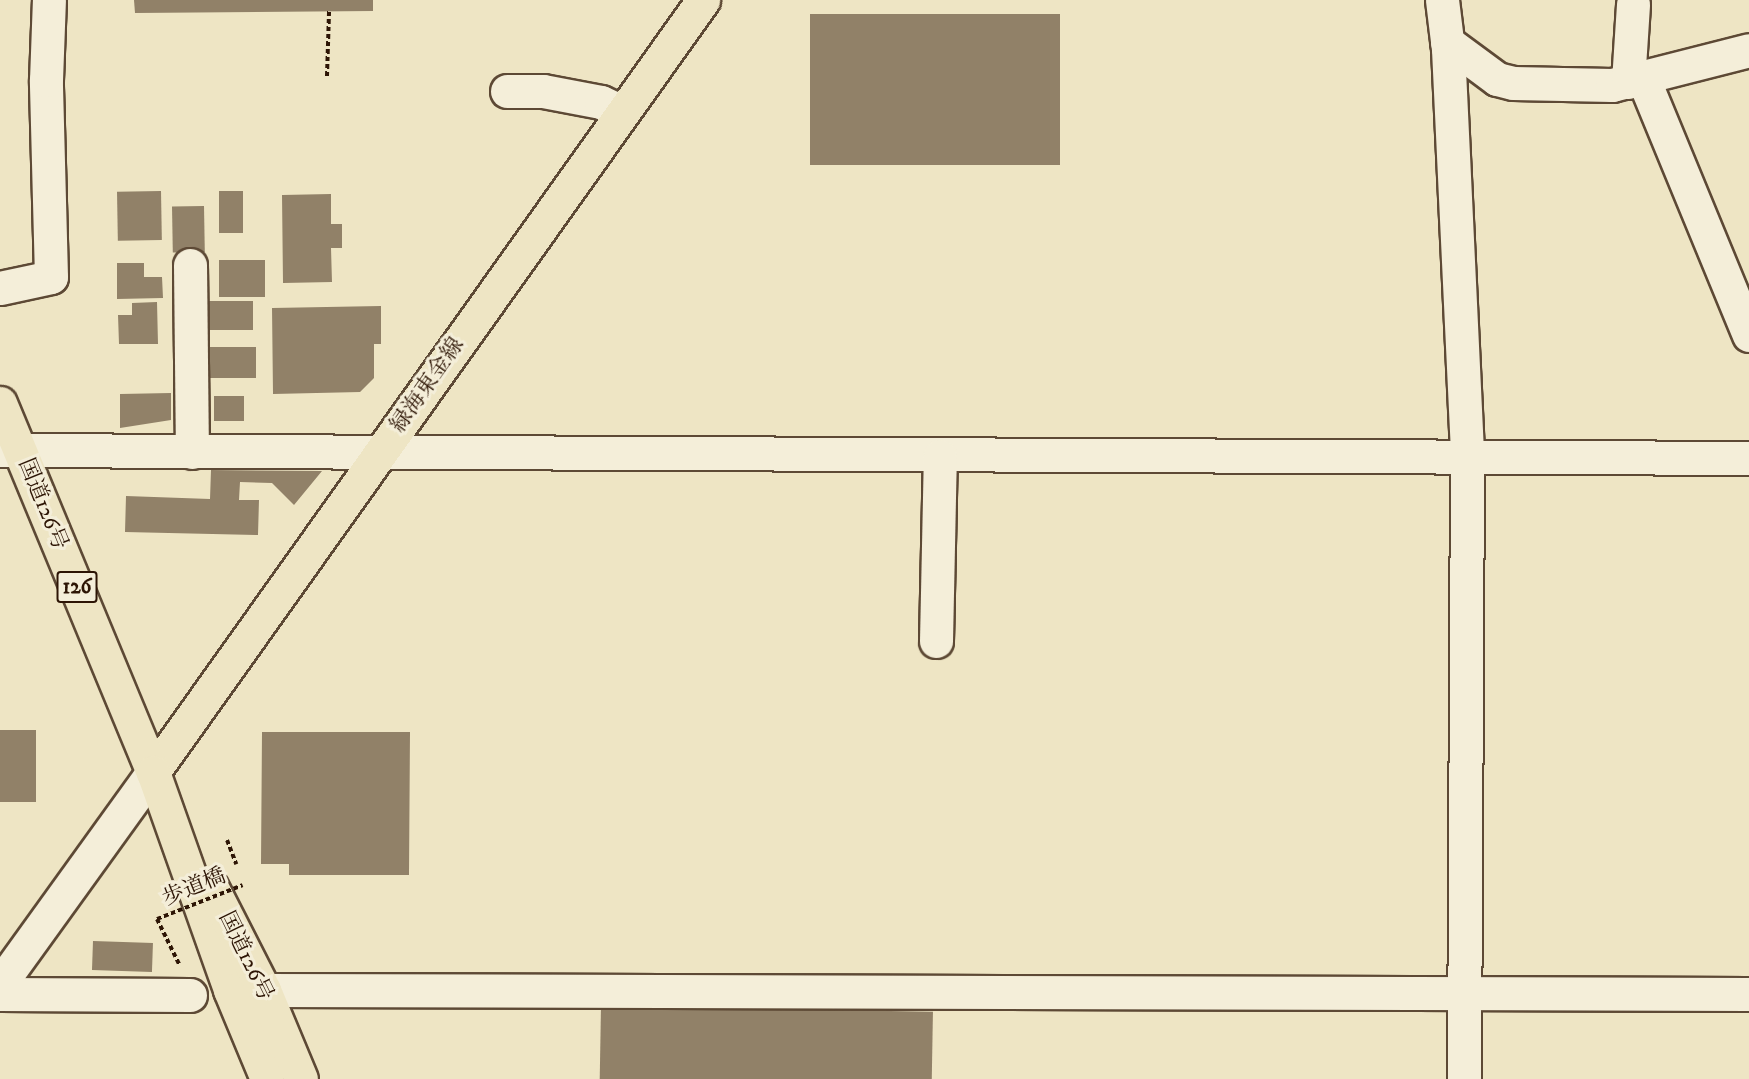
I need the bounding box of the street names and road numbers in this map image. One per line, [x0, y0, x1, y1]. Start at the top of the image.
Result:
street label: 緑海東金線 [385, 332, 469, 438]
street label: 国道126号 [13, 454, 73, 554]
road number: 126 [56, 569, 98, 605]
street label: 歩道橋 [158, 862, 230, 912]
street label: 国道126号 [213, 907, 279, 1005]

